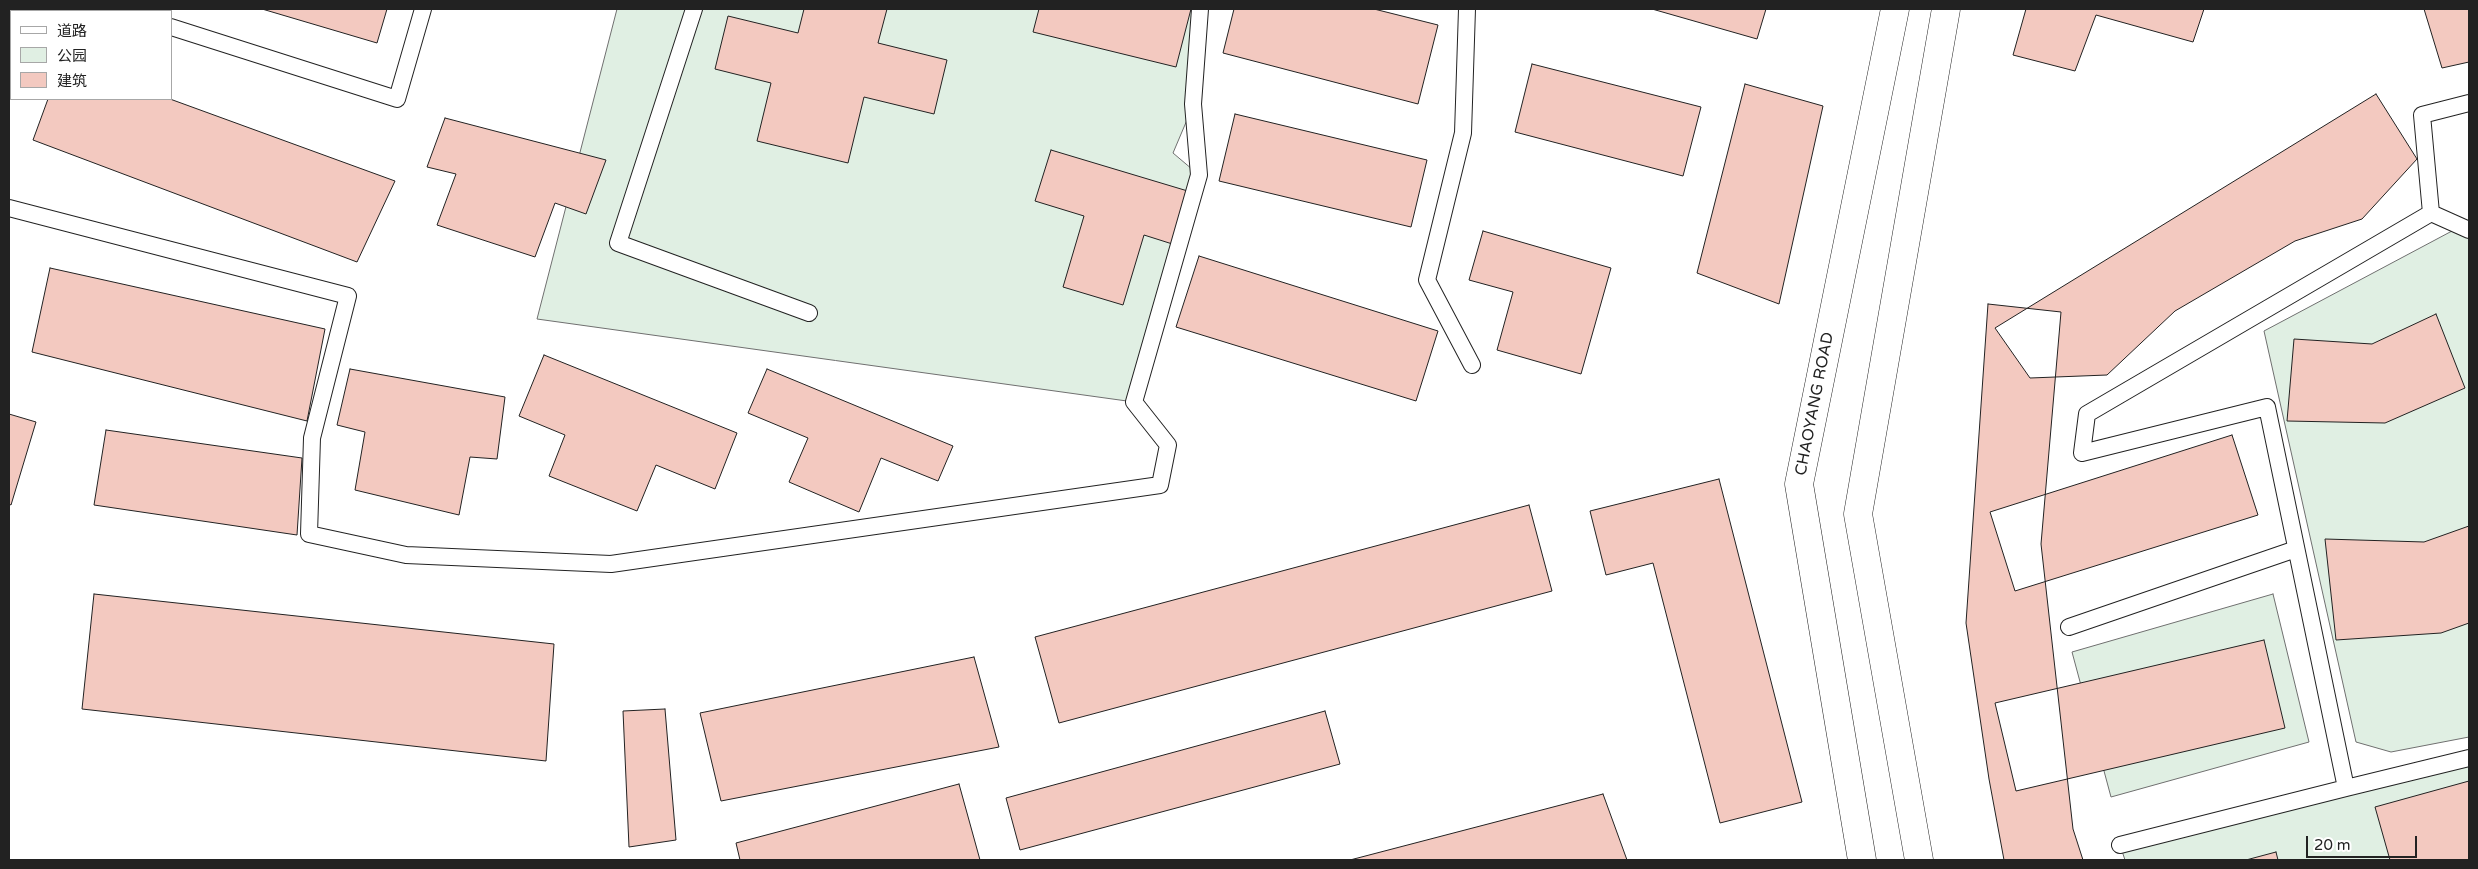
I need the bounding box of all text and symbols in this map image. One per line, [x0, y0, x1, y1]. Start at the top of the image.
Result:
legend [10, 10, 172, 100]
text: 道路 [57, 22, 87, 40]
text: 公园 [57, 47, 87, 65]
text: 建筑 [57, 72, 87, 90]
street label: CHAOYANG ROAD [1792, 331, 1838, 477]
scale bar [2308, 826, 2419, 858]
text: 20 m [2314, 836, 2351, 854]

